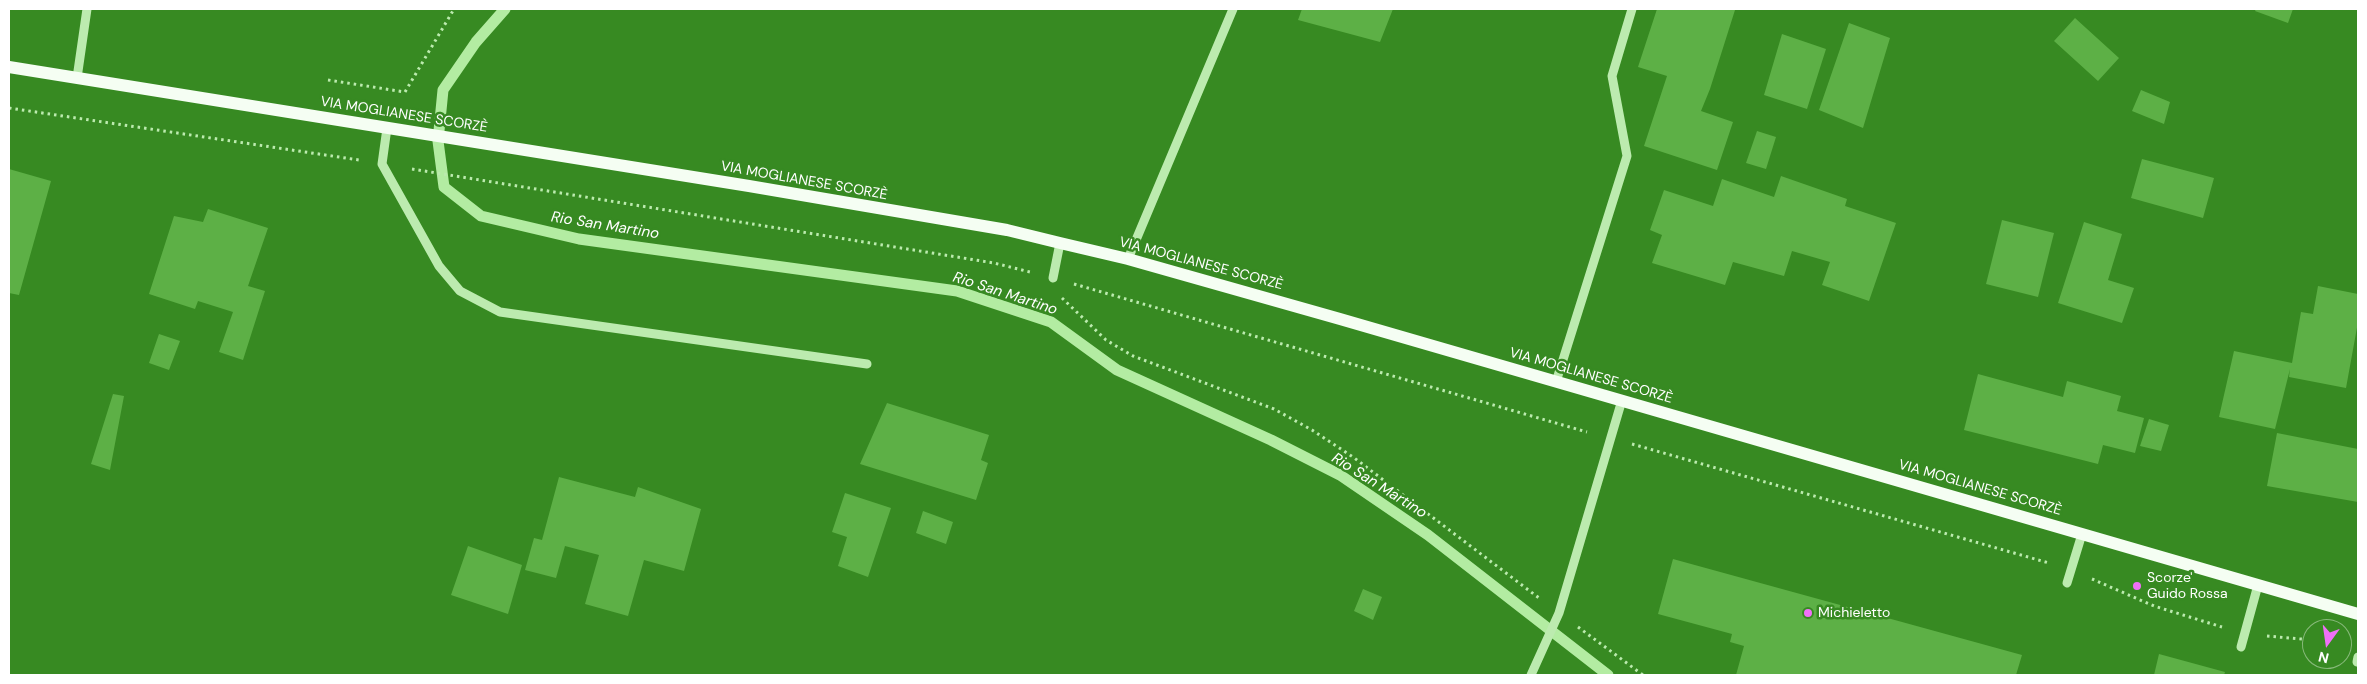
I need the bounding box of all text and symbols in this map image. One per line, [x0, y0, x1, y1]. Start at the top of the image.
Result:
street label: VIA MOGLIANESE SCORZÈ [319, 93, 489, 137]
street label: VIA MOGLIANESE SCORZÈ [719, 158, 889, 204]
water label: Rio San Martino [550, 209, 660, 243]
street label: VIA MOGLIANESE SCORZÈ [1117, 234, 1285, 294]
water label: Rio San Martino [950, 269, 1060, 319]
street label: VIA MOGLIANESE SCORZÈ [1507, 345, 1675, 407]
water label: Rio San Martino [1328, 449, 1430, 523]
street label: VIA MOGLIANESE SCORZÈ [1896, 457, 2064, 519]
place label: Scorze' Guido Rossa [2147, 570, 2228, 602]
marker: Scorze' Guido Rossa [2131, 580, 2143, 592]
place label: Michieletto [1818, 605, 1890, 621]
marker: Michieletto [1802, 607, 1814, 619]
north arrow [2302, 619, 2352, 669]
text: N [2316, 648, 2331, 668]

